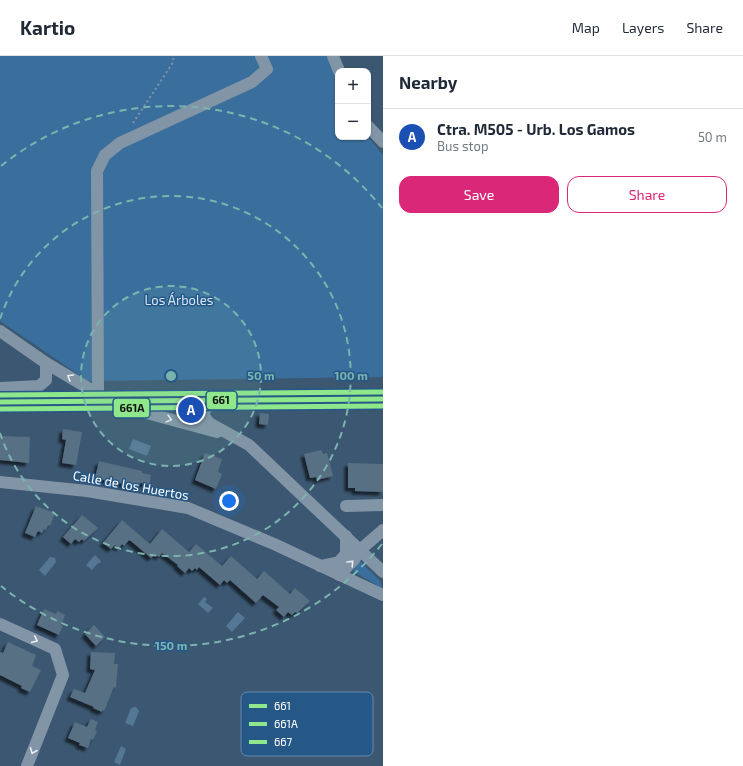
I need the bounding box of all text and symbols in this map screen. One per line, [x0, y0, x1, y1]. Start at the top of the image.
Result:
text: Kartio [20, 16, 75, 39]
text: Map [572, 19, 600, 36]
text: Layers [622, 19, 664, 36]
text: Share [686, 19, 723, 36]
map controls [335, 68, 371, 140]
button: + [335, 68, 371, 104]
text: Nearby [399, 72, 457, 92]
button: − [335, 104, 371, 140]
text: Ctra. M505 - Urb. Los Gamos [437, 120, 635, 138]
text: A [408, 129, 416, 145]
text: 50 m [698, 129, 727, 145]
text: Bus stop [437, 138, 488, 154]
button: Save [399, 176, 559, 213]
button: Share [567, 176, 727, 213]
park label: Los Árboles [145, 291, 213, 308]
text: 50 m [247, 368, 275, 382]
text: 100 m [334, 368, 368, 382]
centre of rings [164, 369, 178, 383]
one-way arrow [67, 374, 74, 382]
line badge: 661 [206, 391, 237, 410]
text: 661 [212, 393, 230, 406]
pin: A [178, 395, 204, 425]
line badge: 661A [113, 398, 150, 418]
text: 661A [120, 401, 145, 414]
one-way arrow [165, 414, 172, 423]
street label: Calle de los Huertos [72, 467, 190, 503]
your location [219, 491, 239, 511]
one-way arrow [346, 560, 353, 568]
one-way arrow [31, 635, 39, 643]
text: 150 m [155, 638, 187, 652]
legend [241, 692, 373, 756]
text: 661 [274, 699, 291, 712]
text: 661A [274, 717, 298, 730]
text: 667 [274, 735, 293, 748]
one-way arrow [29, 747, 37, 754]

